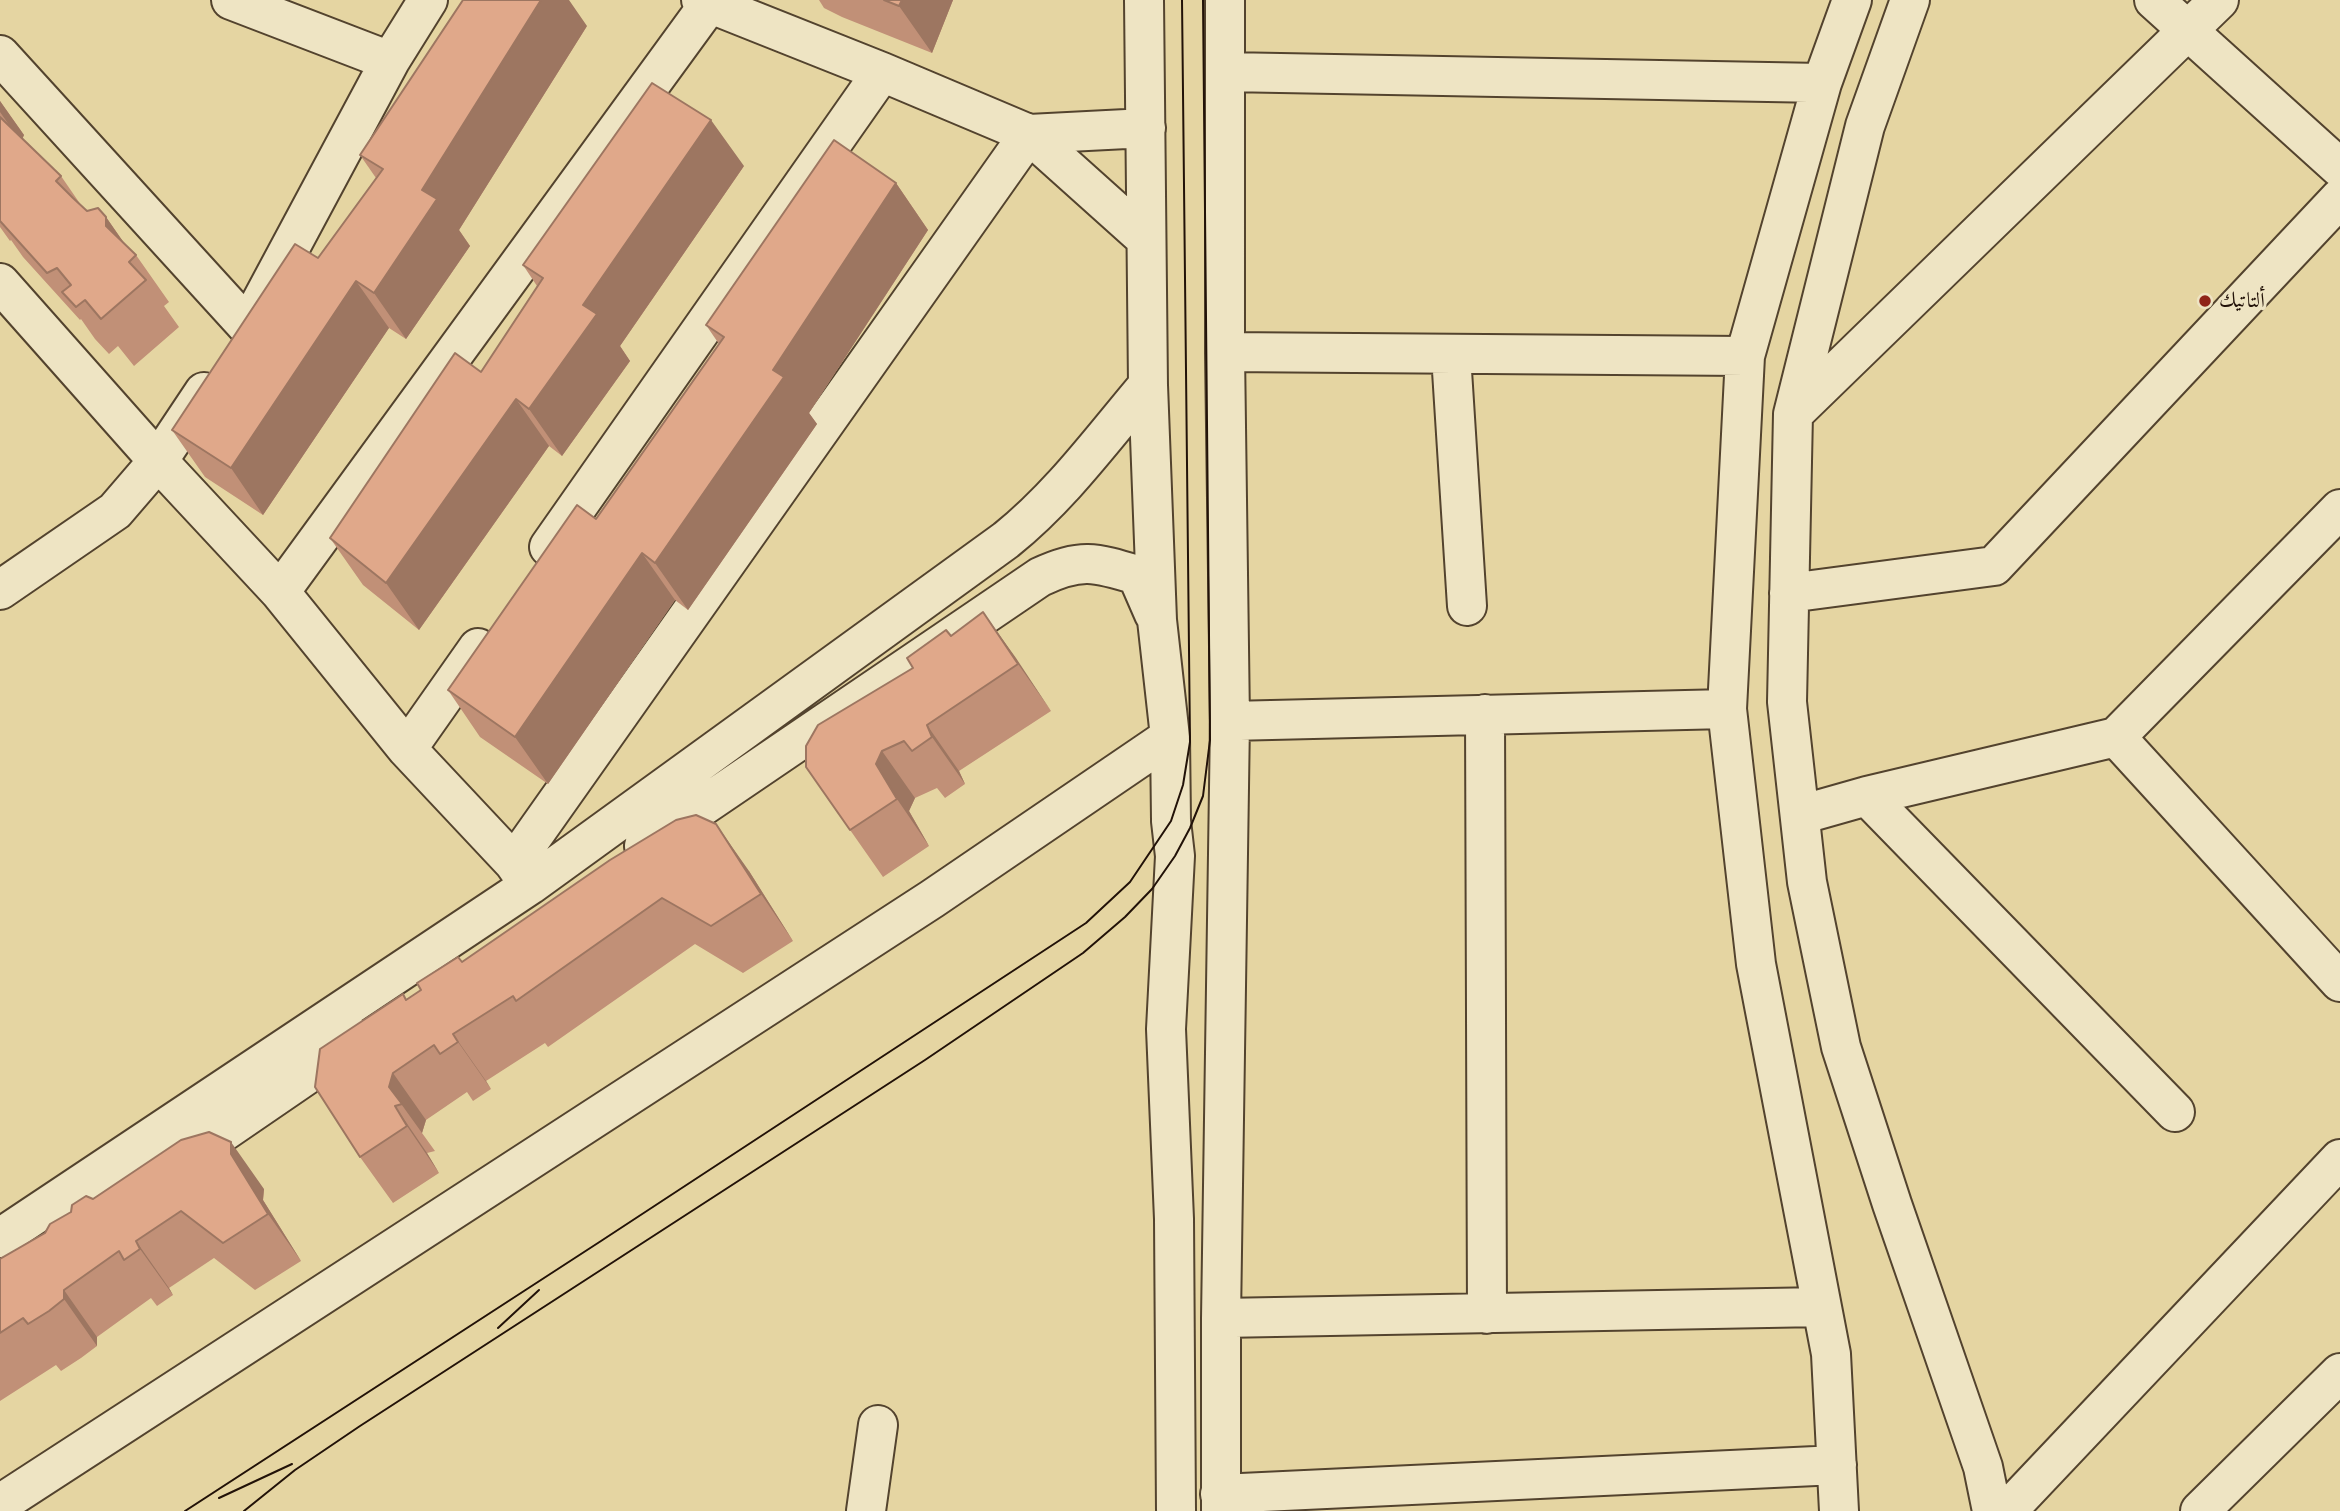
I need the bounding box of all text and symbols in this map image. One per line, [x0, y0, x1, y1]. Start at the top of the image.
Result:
place label: ألتاتيك [2219, 288, 2265, 314]
marker: ألتاتيك [2197, 293, 2213, 309]

